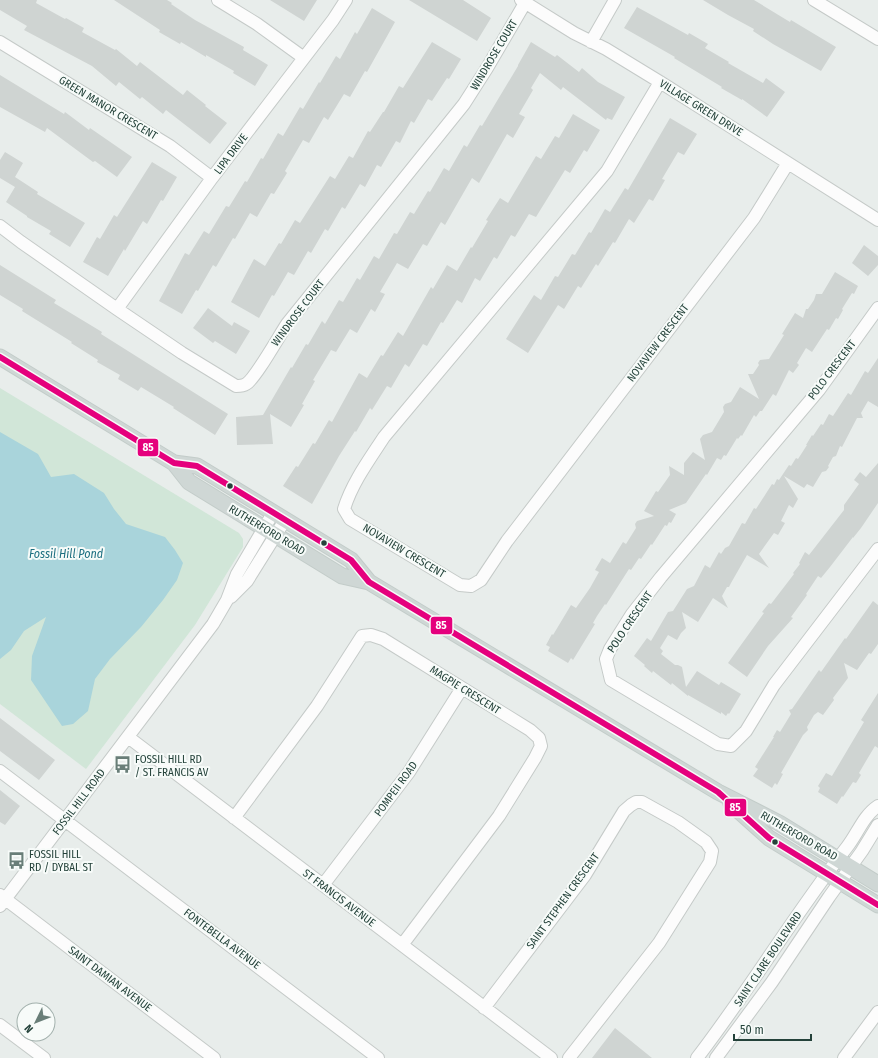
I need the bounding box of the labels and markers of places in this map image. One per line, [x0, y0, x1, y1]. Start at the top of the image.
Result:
unlabelled marker [225, 481, 235, 491]
unlabelled marker [319, 538, 329, 548]
place label: FOSSIL HILL RD / ST. FRANCIS AV [135, 753, 209, 779]
bus stop icon: FOSSIL HILL RD / ST. FRANCIS AV [112, 755, 132, 775]
unlabelled marker [770, 837, 780, 847]
place label: FOSSIL HILL RD / DYBAL ST [29, 848, 94, 874]
bus stop icon: FOSSIL HILL RD / DYBAL ST [6, 850, 26, 870]

